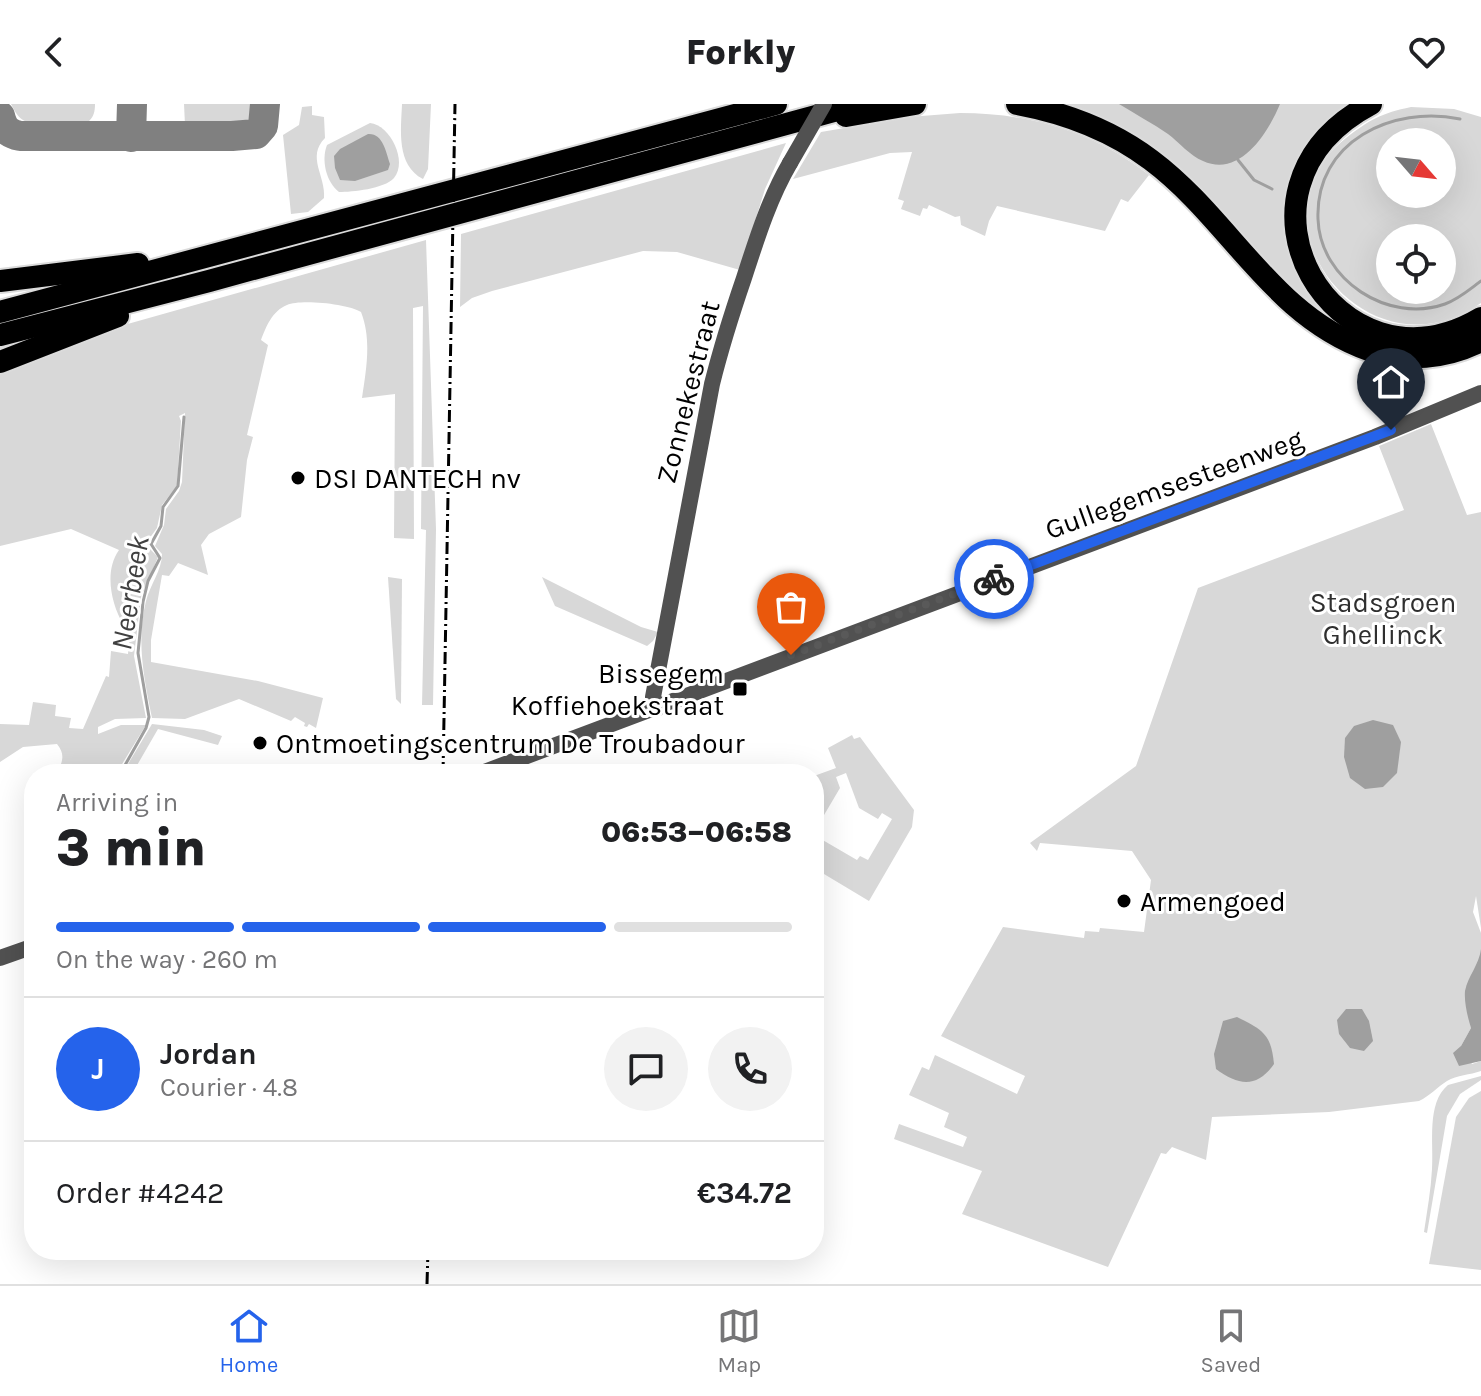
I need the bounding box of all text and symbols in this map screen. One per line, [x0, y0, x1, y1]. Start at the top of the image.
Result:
icon: back [32, 30, 76, 74]
icon: heart [1405, 30, 1449, 74]
text: Forkly [686, 31, 795, 73]
north arrow [1376, 128, 1456, 208]
map controls [1376, 128, 1456, 304]
button: locate [1376, 224, 1456, 304]
street label: Zonnekestraat [649, 297, 727, 487]
pin [1357, 348, 1425, 430]
icon: home [1369, 360, 1413, 404]
street label: Gullegemsesteenweg [1041, 422, 1308, 546]
place label: DSI DANTECH nv [314, 462, 521, 495]
marker: DSI DANTECH nv [289, 469, 307, 487]
water label: Neerbeek [103, 532, 157, 653]
courier [954, 539, 1034, 619]
icon: bike [972, 557, 1016, 601]
pin [757, 573, 825, 655]
icon: bag [769, 585, 813, 629]
park label: Stadsgroen Ghellinck [1310, 586, 1456, 651]
place label: Bissegem Koffiehoekstraat [511, 657, 724, 722]
marker: Bissegem Koffiehoekstraat [731, 680, 749, 698]
place label: Ontmoetingscentrum De Troubadour [276, 727, 746, 760]
marker: Ontmoetingscentrum De Troubadour [251, 734, 269, 752]
text: Arriving in [56, 787, 178, 818]
text: 06:53–06:58 [601, 814, 792, 850]
text: 3 min [56, 817, 206, 878]
place label: Armengoed [1140, 885, 1286, 918]
marker: Armengoed [1115, 892, 1133, 910]
text: On the way · 260 m [56, 944, 278, 975]
button: chat [604, 1027, 688, 1111]
button: phone [708, 1027, 792, 1111]
text: Jordan [160, 1036, 257, 1072]
text: J [91, 1051, 105, 1087]
text: Courier · 4.8 [160, 1072, 298, 1103]
text: Order #4242 [56, 1175, 224, 1211]
text: €34.72 [697, 1175, 792, 1211]
tab: Home [220, 1304, 278, 1378]
tab: Map [717, 1304, 761, 1378]
tab: Saved [1201, 1304, 1261, 1378]

